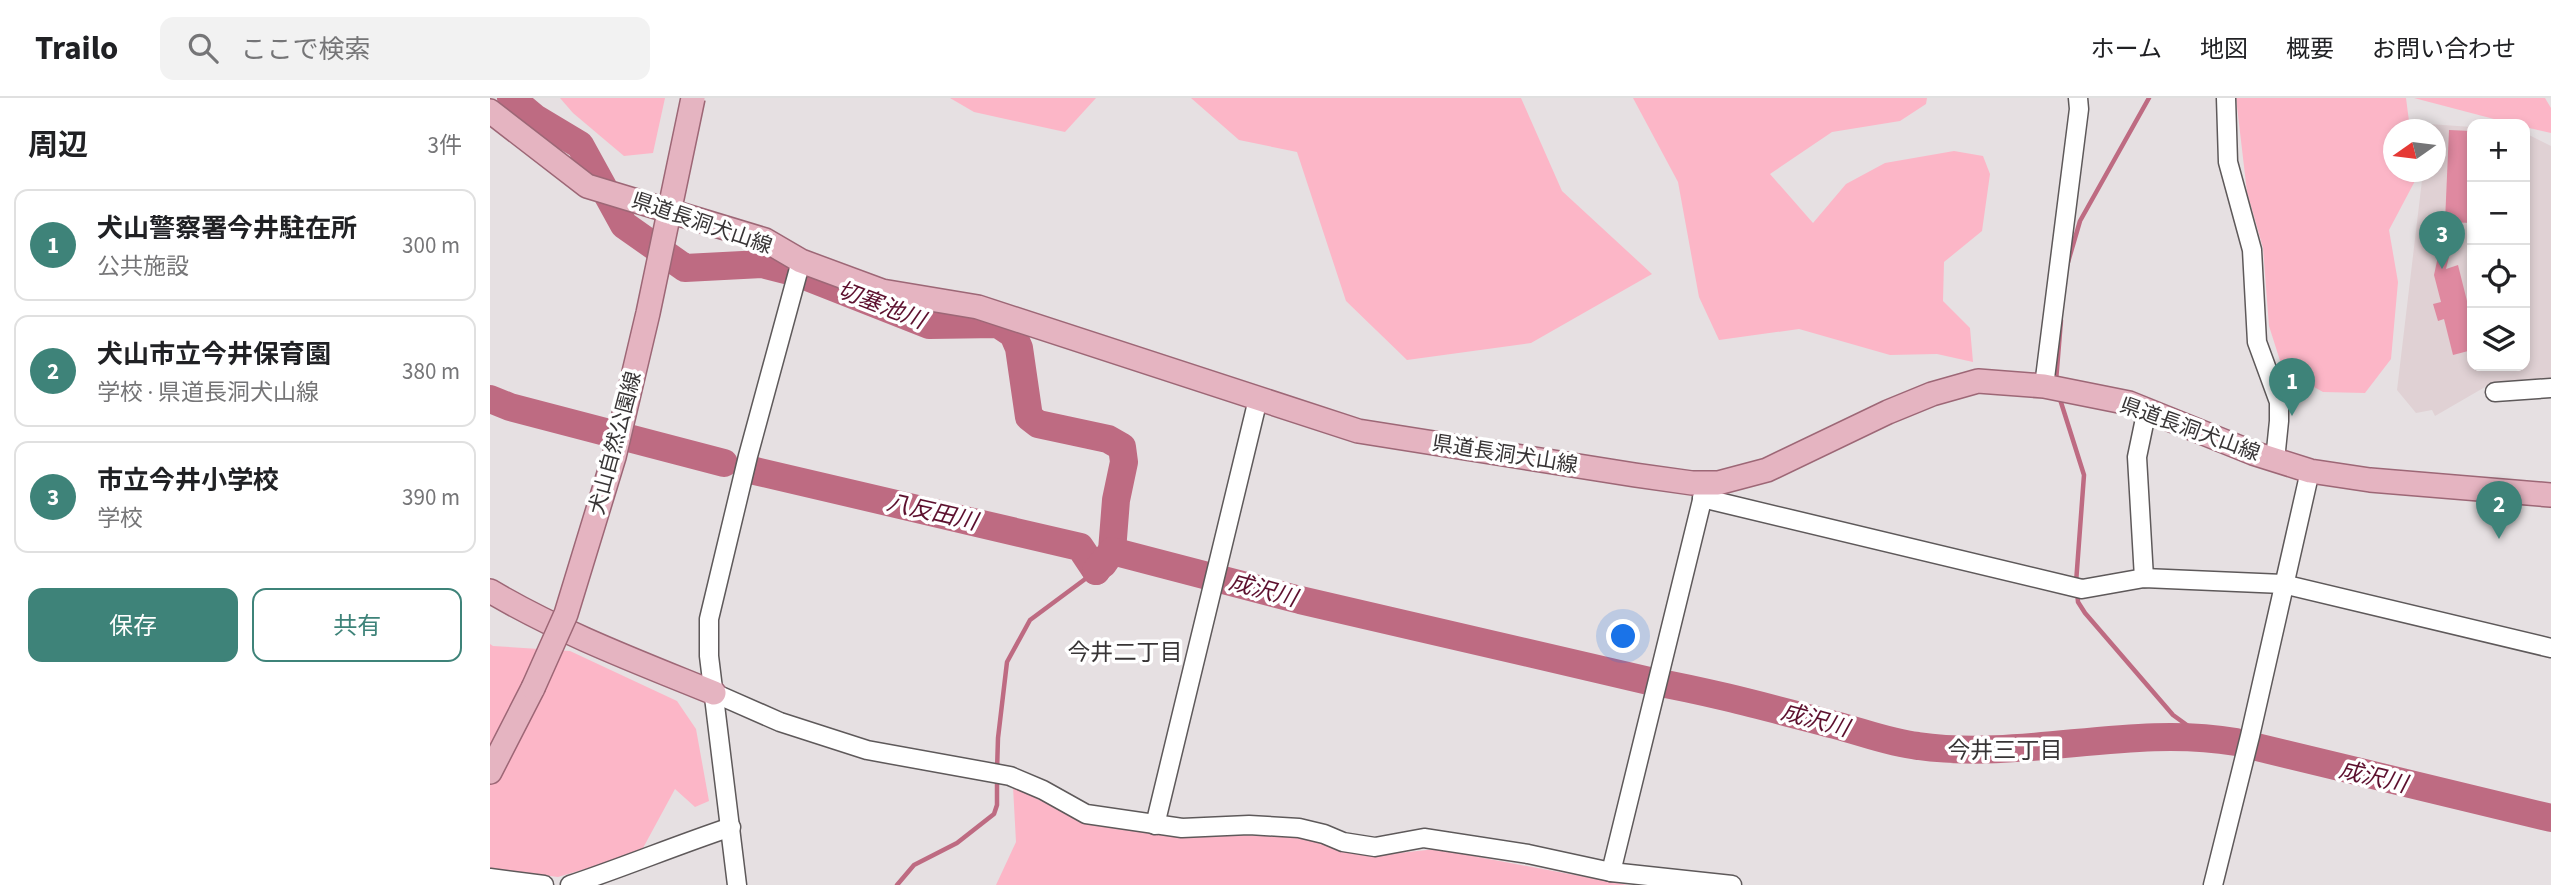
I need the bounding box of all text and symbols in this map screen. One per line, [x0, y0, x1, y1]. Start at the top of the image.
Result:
search box [160, 17, 650, 80]
text: Trailo [35, 25, 118, 72]
icon: search [184, 29, 222, 67]
text: ここで検索 [240, 31, 370, 68]
text: ホーム [2091, 32, 2162, 67]
text: 地図 [2200, 32, 2248, 67]
text: 概要 [2286, 32, 2334, 67]
text: お問い合わせ [2372, 32, 2516, 67]
north arrow [2383, 119, 2446, 182]
map controls [2467, 119, 2530, 371]
button: + [2467, 119, 2530, 182]
text: 周辺 [28, 124, 88, 167]
text: 3件 [428, 129, 462, 162]
button: − [2467, 182, 2530, 245]
street label: 県道長洞犬山線 [628, 185, 776, 261]
text: 犬山警察署今井駐在所 [97, 210, 357, 247]
pin: 3 [2419, 211, 2465, 269]
text: 1 [47, 229, 59, 262]
text: 300 m [402, 229, 460, 262]
button: locate [2467, 245, 2530, 308]
text: 公共施設 [97, 250, 189, 283]
water label: 切塞池川 [832, 273, 933, 338]
button: layers [2467, 308, 2530, 371]
text: 犬山市立今井保育園 [97, 336, 331, 373]
text: 2 [47, 355, 59, 388]
text: 380 m [402, 355, 460, 388]
pin: 1 [2269, 358, 2315, 416]
street label: 犬山自然公園線 [581, 368, 649, 518]
text: 学校 · 県道長洞犬山線 [97, 376, 319, 409]
street label: 県道長洞犬山線 [2116, 390, 2264, 468]
street label: 県道長洞犬山線 [1430, 428, 1580, 480]
text: 市立今井小学校 [97, 462, 279, 499]
text: 3 [47, 481, 59, 514]
text: 390 m [402, 481, 460, 514]
pin: 2 [2476, 481, 2522, 539]
water label: 八反田川 [883, 486, 983, 539]
text: 学校 [97, 502, 143, 535]
water label: 成沢川 [1225, 565, 1303, 616]
button: 保存 [28, 588, 238, 662]
button: 共有 [252, 588, 462, 662]
your location [1606, 619, 1640, 653]
district label: 今井二丁目 [1068, 636, 1183, 669]
water label: 成沢川 [1777, 695, 1855, 746]
district label: 今井三丁目 [1948, 734, 2063, 767]
water label: 成沢川 [2336, 753, 2413, 802]

